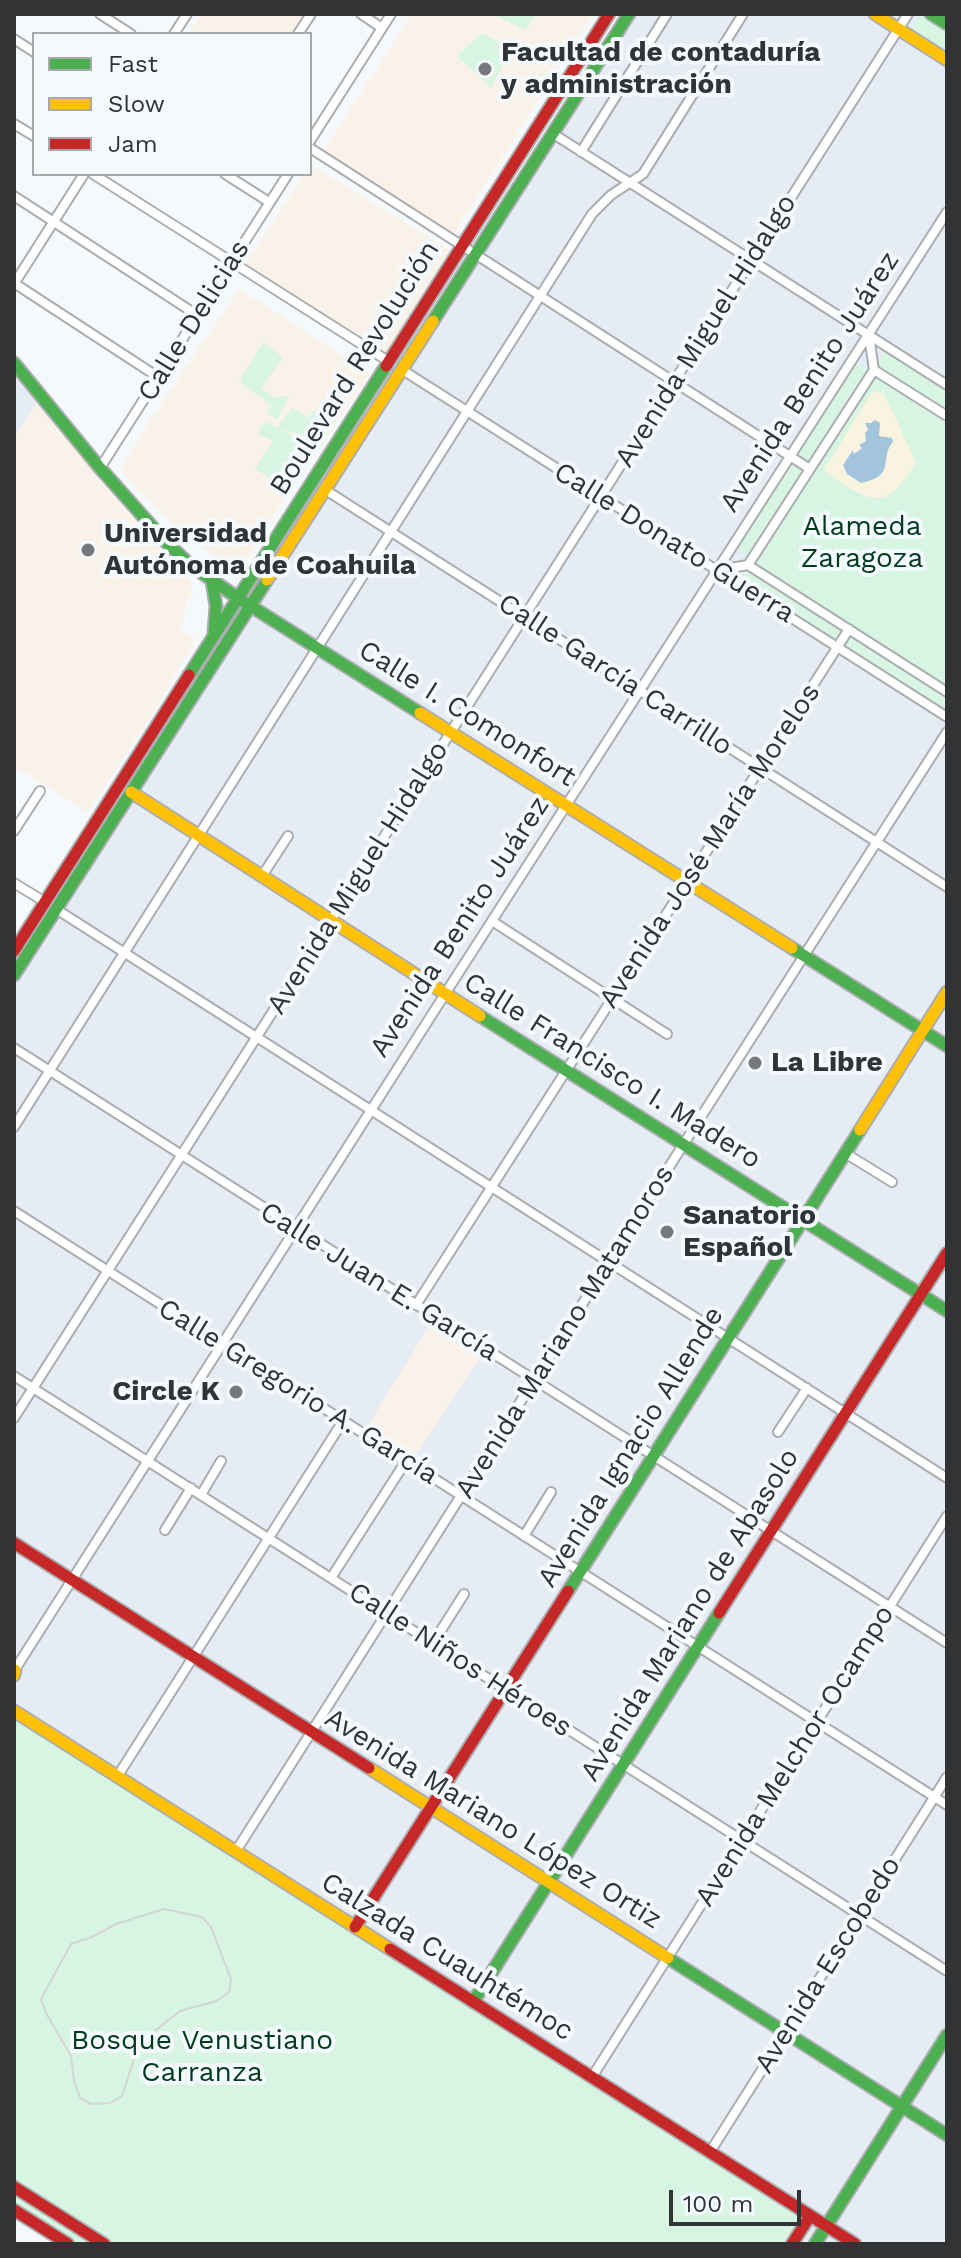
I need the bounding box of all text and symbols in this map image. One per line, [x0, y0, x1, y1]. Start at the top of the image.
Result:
legend [32, 32, 312, 176]
place label: Facultad de contaduría y administración [501, 36, 821, 102]
text: Fast [108, 50, 158, 78]
marker: Facultad de contaduría y administración [476, 60, 494, 78]
text: Slow [108, 90, 165, 118]
text: Jam [108, 130, 158, 158]
street label: Avenida Miguel Hidalgo [608, 188, 804, 474]
street label: Calle Delicias [131, 234, 257, 408]
street label: Boulevard Revolución [263, 235, 447, 501]
street label: Avenida Benito Juárez [713, 245, 907, 519]
street label: Calle Donato Guerra [547, 455, 801, 631]
park label: Alameda Zaragoza [801, 510, 923, 576]
place label: Universidad Autónoma de Coahuila [104, 517, 416, 583]
marker: Universidad Autónoma de Coahuila [79, 541, 97, 559]
street label: Calle García Carrillo [491, 587, 739, 763]
street label: Calle I. Comonfort [352, 634, 582, 794]
street label: Avenida José María Morelos [592, 677, 828, 1015]
street label: Avenida Miguel Hidalgo [260, 735, 456, 1021]
street label: Avenida Benito Juárez [363, 790, 557, 1064]
street label: Calle Francisco I. Madero [457, 966, 767, 1176]
place label: La Libre [771, 1046, 883, 1080]
marker: La Libre [746, 1054, 764, 1072]
street label: Avenida Mariano Matamoros [448, 1159, 682, 1505]
street label: Calle Juan E. García [254, 1195, 504, 1369]
place label: Sanatorio Español [683, 1199, 816, 1265]
marker: Sanatorio Español [658, 1223, 676, 1241]
street label: Calle Gregorio A. García [152, 1292, 444, 1492]
street label: Avenida Ignacio Allende [531, 1301, 731, 1593]
place label: Circle K [112, 1375, 220, 1409]
marker: Circle K [227, 1383, 245, 1401]
street label: Avenida Mariano de Abasolo [573, 1442, 807, 1788]
street label: Calle Niños Héroes [342, 1575, 578, 1745]
street label: Avenida Melchor Ocampo [688, 1599, 902, 1913]
street label: Avenida Mariano López Ortiz [318, 1701, 668, 1937]
street label: Avenida Escobedo [748, 1850, 908, 2080]
street label: Calzada Cuauhtémoc [315, 1866, 579, 2048]
park label: Bosque Venustiano Carranza [71, 2024, 333, 2090]
scale bar [673, 2174, 805, 2224]
text: 100 m [683, 2190, 753, 2218]

